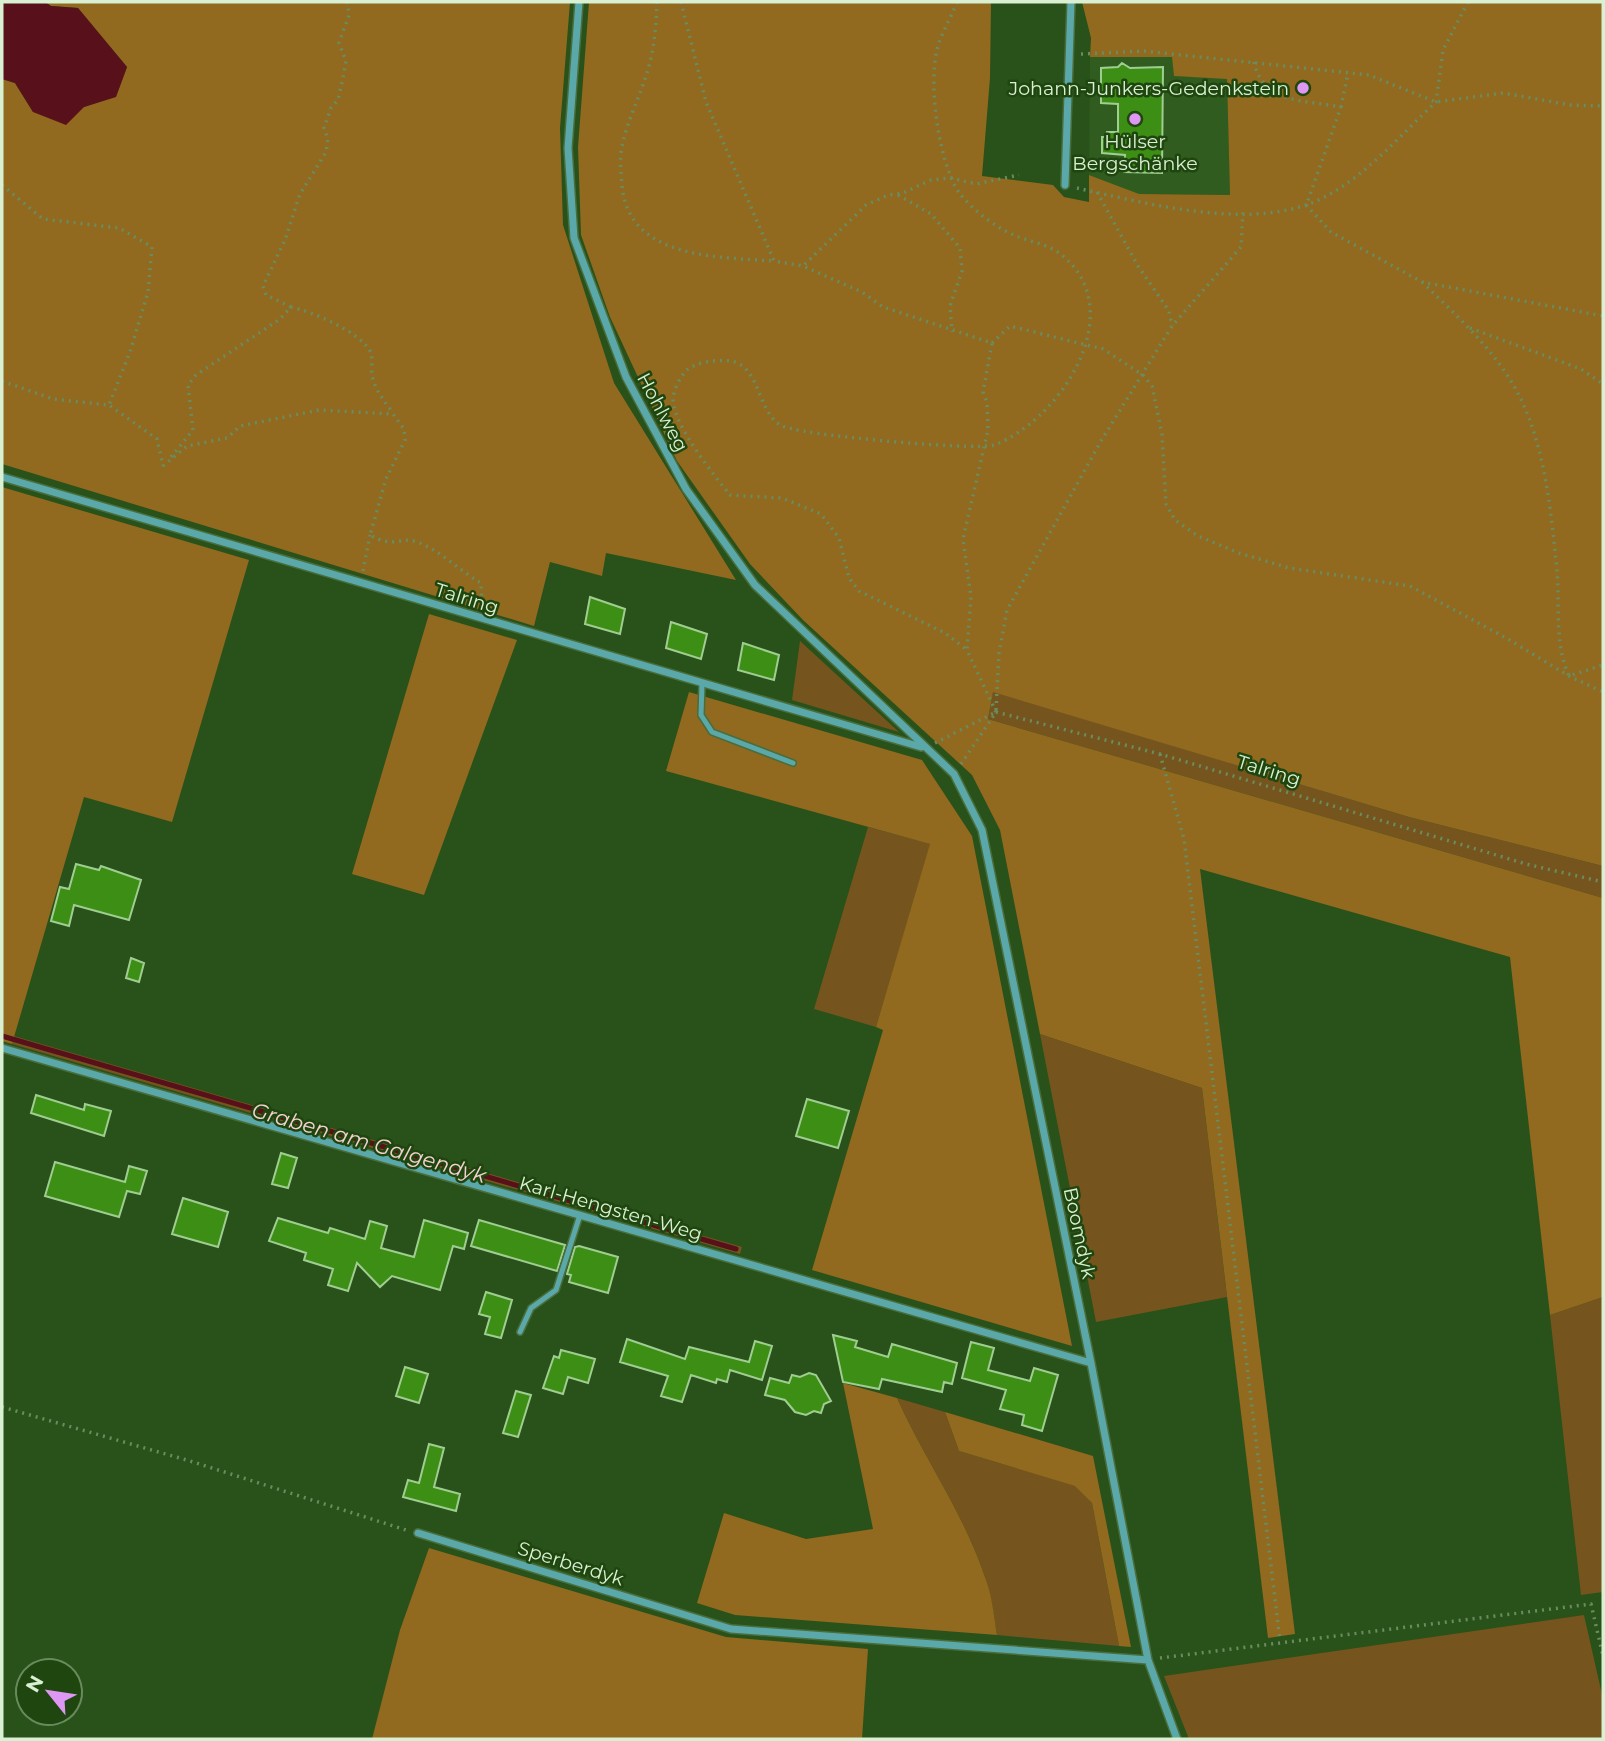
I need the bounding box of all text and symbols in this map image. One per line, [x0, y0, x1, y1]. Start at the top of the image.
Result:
place label: Johann-Junkers-Gedenkstein [1008, 77, 1289, 100]
marker: Johann-Junkers-Gedenkstein [1295, 80, 1311, 96]
marker: Hülser Bergschänke [1127, 111, 1143, 127]
place label: Hülser Bergschänke [1072, 130, 1198, 175]
street label: Hohlweg [632, 369, 693, 456]
street label: Talring [432, 578, 501, 619]
street label: Talring [1234, 750, 1303, 791]
water label: Graben am Galgendyk [249, 1097, 491, 1188]
street label: Karl-Hengsten-Weg [517, 1171, 705, 1246]
street label: Boomdyk [1059, 1185, 1101, 1281]
street label: Sperberdyk [515, 1536, 627, 1591]
north arrow [14, 1657, 84, 1727]
text: N [21, 1671, 49, 1696]

